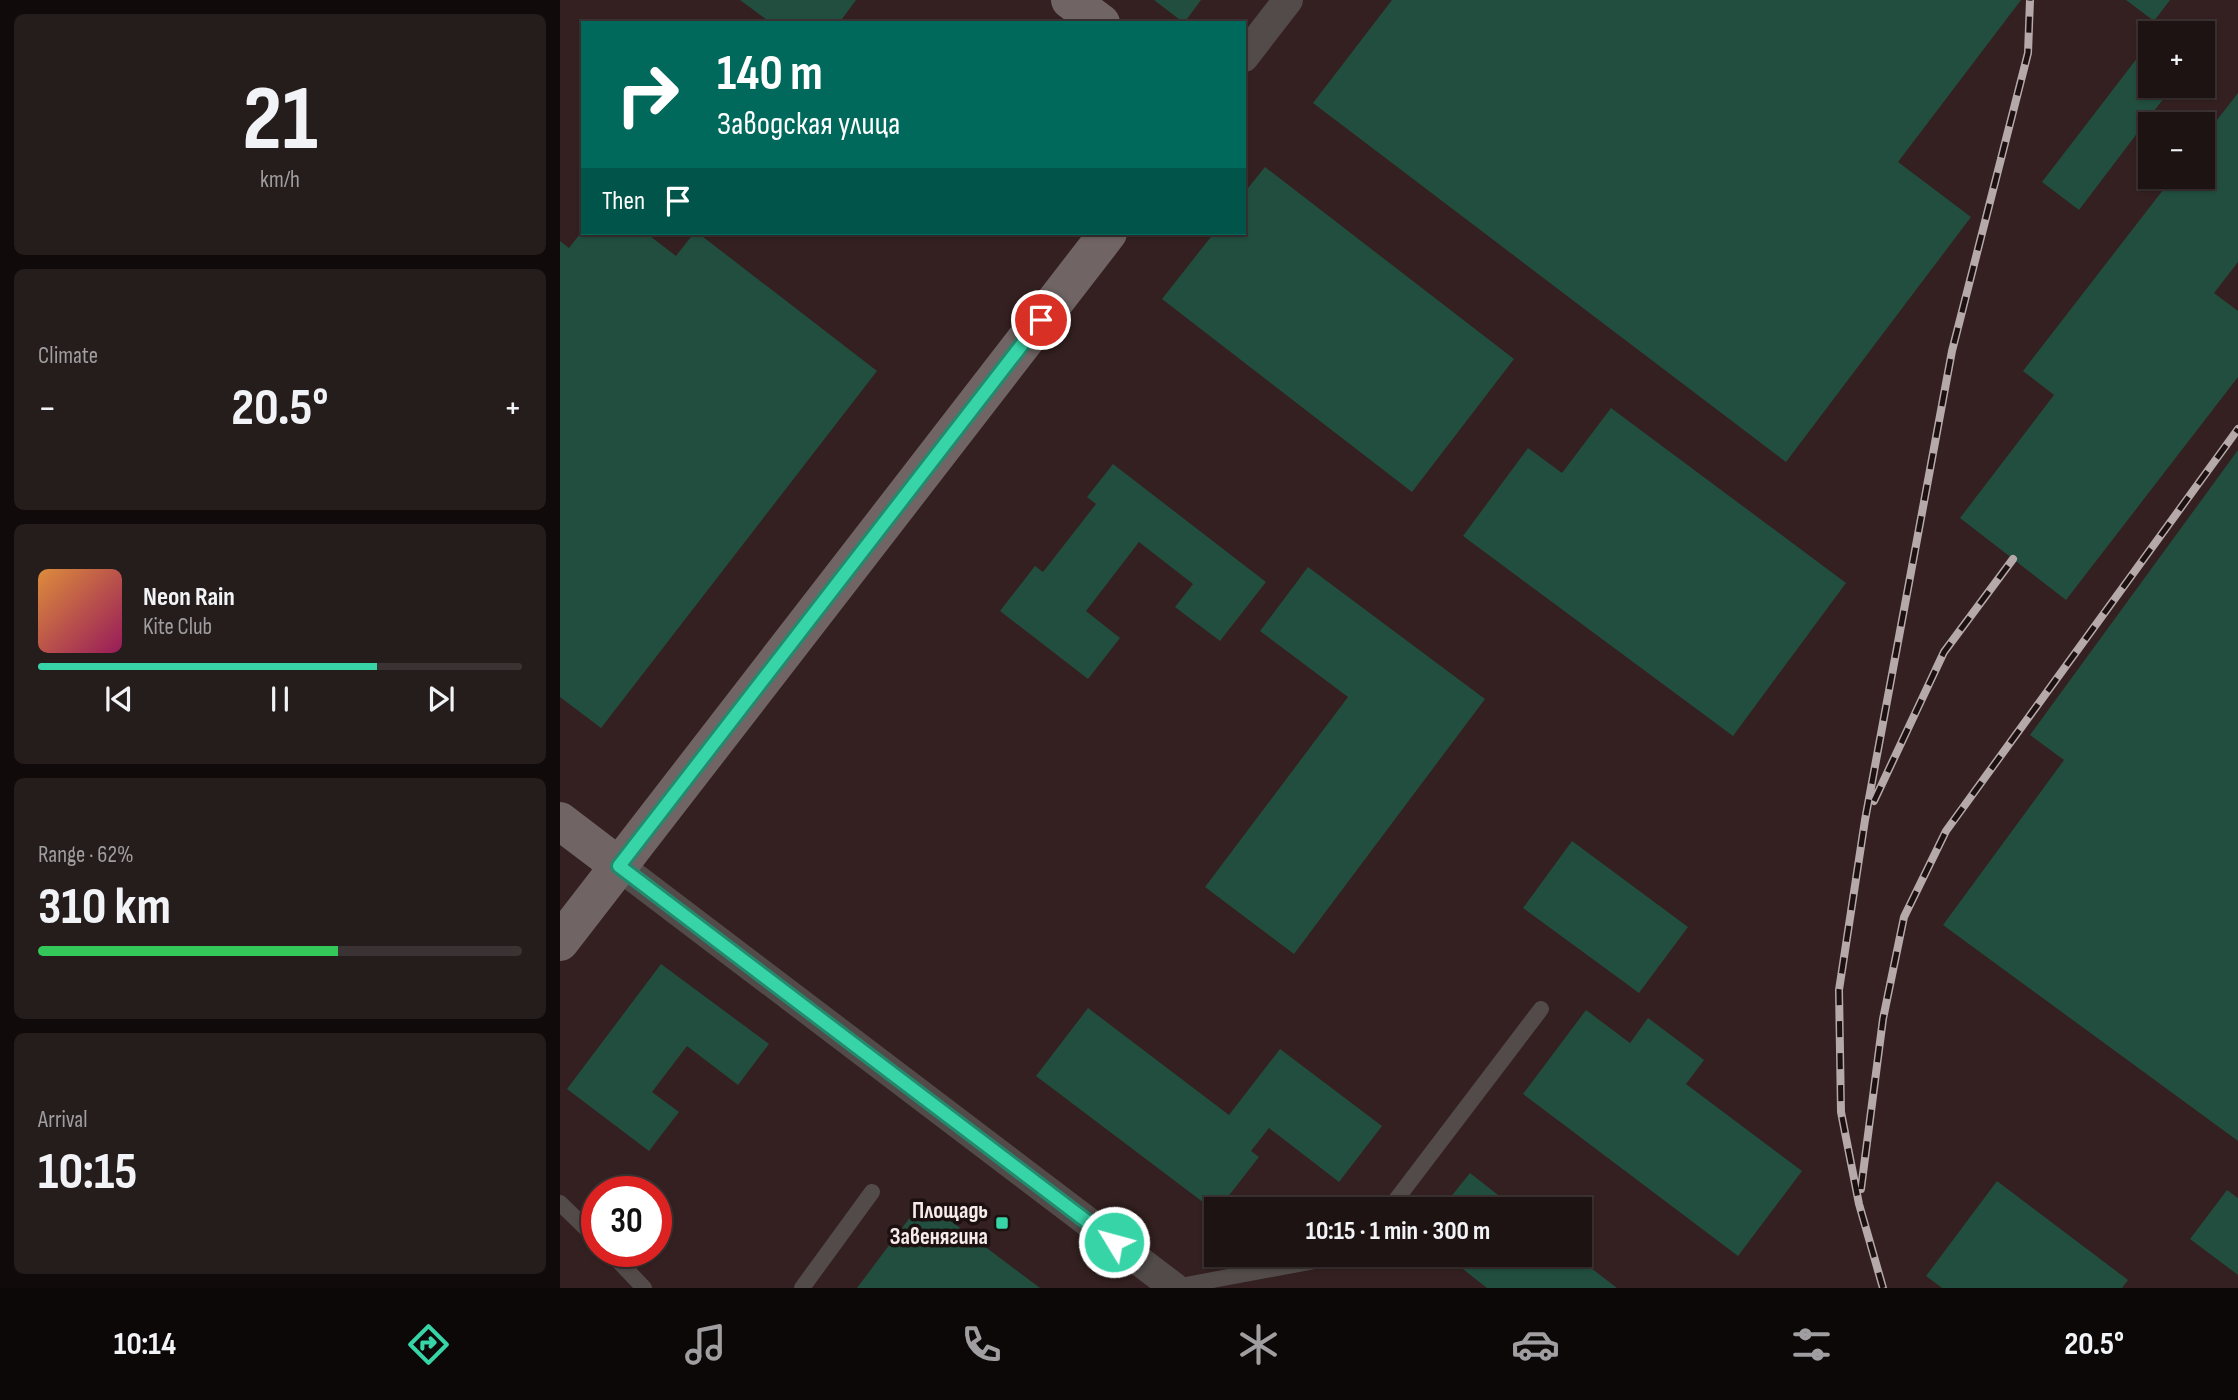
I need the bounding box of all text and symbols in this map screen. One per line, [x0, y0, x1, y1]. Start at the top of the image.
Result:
map controls [2138, 21, 2215, 189]
button: + [2138, 21, 2215, 98]
text: 140 m [717, 45, 823, 104]
icon: right [602, 49, 693, 140]
text: 21 [242, 66, 318, 175]
text: Заводская улица [717, 105, 900, 144]
button: − [2138, 112, 2215, 189]
text: km/h [260, 166, 300, 194]
icon: arrive [659, 182, 697, 220]
text: Then [602, 186, 645, 217]
pin [1011, 290, 1071, 350]
icon: arrive [1022, 301, 1060, 339]
text: Climate [38, 342, 98, 370]
text: 20.5° [231, 377, 329, 440]
text: − [38, 386, 57, 431]
text: + [503, 386, 522, 431]
text: Neon Rain [143, 582, 235, 613]
text: Kite Club [143, 613, 212, 641]
icon: previous [100, 680, 138, 718]
icon: pause [261, 680, 299, 718]
icon: next [422, 680, 460, 718]
text: Range · 62% [38, 841, 134, 869]
text: 310 km [38, 876, 171, 939]
text: Arrival [38, 1106, 87, 1134]
text: 10:15 [38, 1141, 137, 1204]
speed limit sign: 30 [581, 1176, 672, 1267]
place label: Площадь Завенягина [890, 1197, 988, 1251]
position arrow [1077, 1205, 1151, 1279]
marker: Площадь Завенягина [994, 1215, 1010, 1231]
text: 10:15 · 1 min · 300 m [1306, 1216, 1490, 1247]
icon: directions [404, 1320, 453, 1369]
icon: music [681, 1320, 730, 1369]
icon: phone [957, 1320, 1006, 1369]
icon: climate [1234, 1320, 1283, 1369]
icon: car [1511, 1320, 1560, 1369]
icon: filters [1787, 1320, 1836, 1369]
text: 10:14 [114, 1325, 176, 1364]
text: 20.5° [2064, 1325, 2124, 1364]

